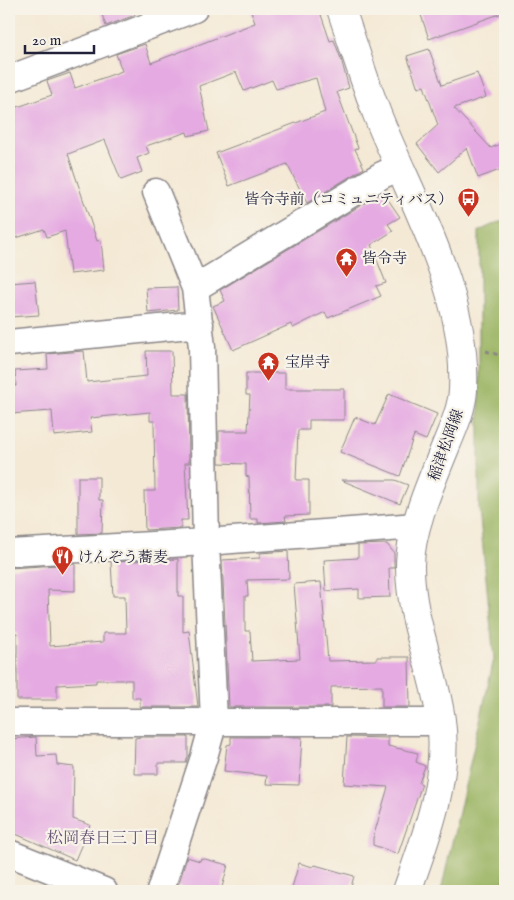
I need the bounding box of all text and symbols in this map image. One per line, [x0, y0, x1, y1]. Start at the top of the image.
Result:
scale bar [25, 22, 94, 54]
text: 20 m [32, 31, 62, 50]
bus stop icon: 皆令寺前（コミュニティバス） [457, 187, 481, 218]
place label: 皆令寺前（コミュニティバス） [244, 190, 453, 209]
temple icon: 皆令寺 [334, 246, 358, 277]
place label: 皆令寺 [362, 249, 407, 268]
temple icon: 宝岸寺 [257, 350, 281, 381]
place label: 宝岸寺 [285, 353, 330, 372]
street label: 稲津松岡線 [424, 407, 468, 483]
restaurant icon: けんぞう蕎麦 [50, 545, 74, 576]
place label: けんぞう蕎麦 [78, 548, 168, 567]
district label: 松岡春日三丁目 [47, 829, 159, 849]

